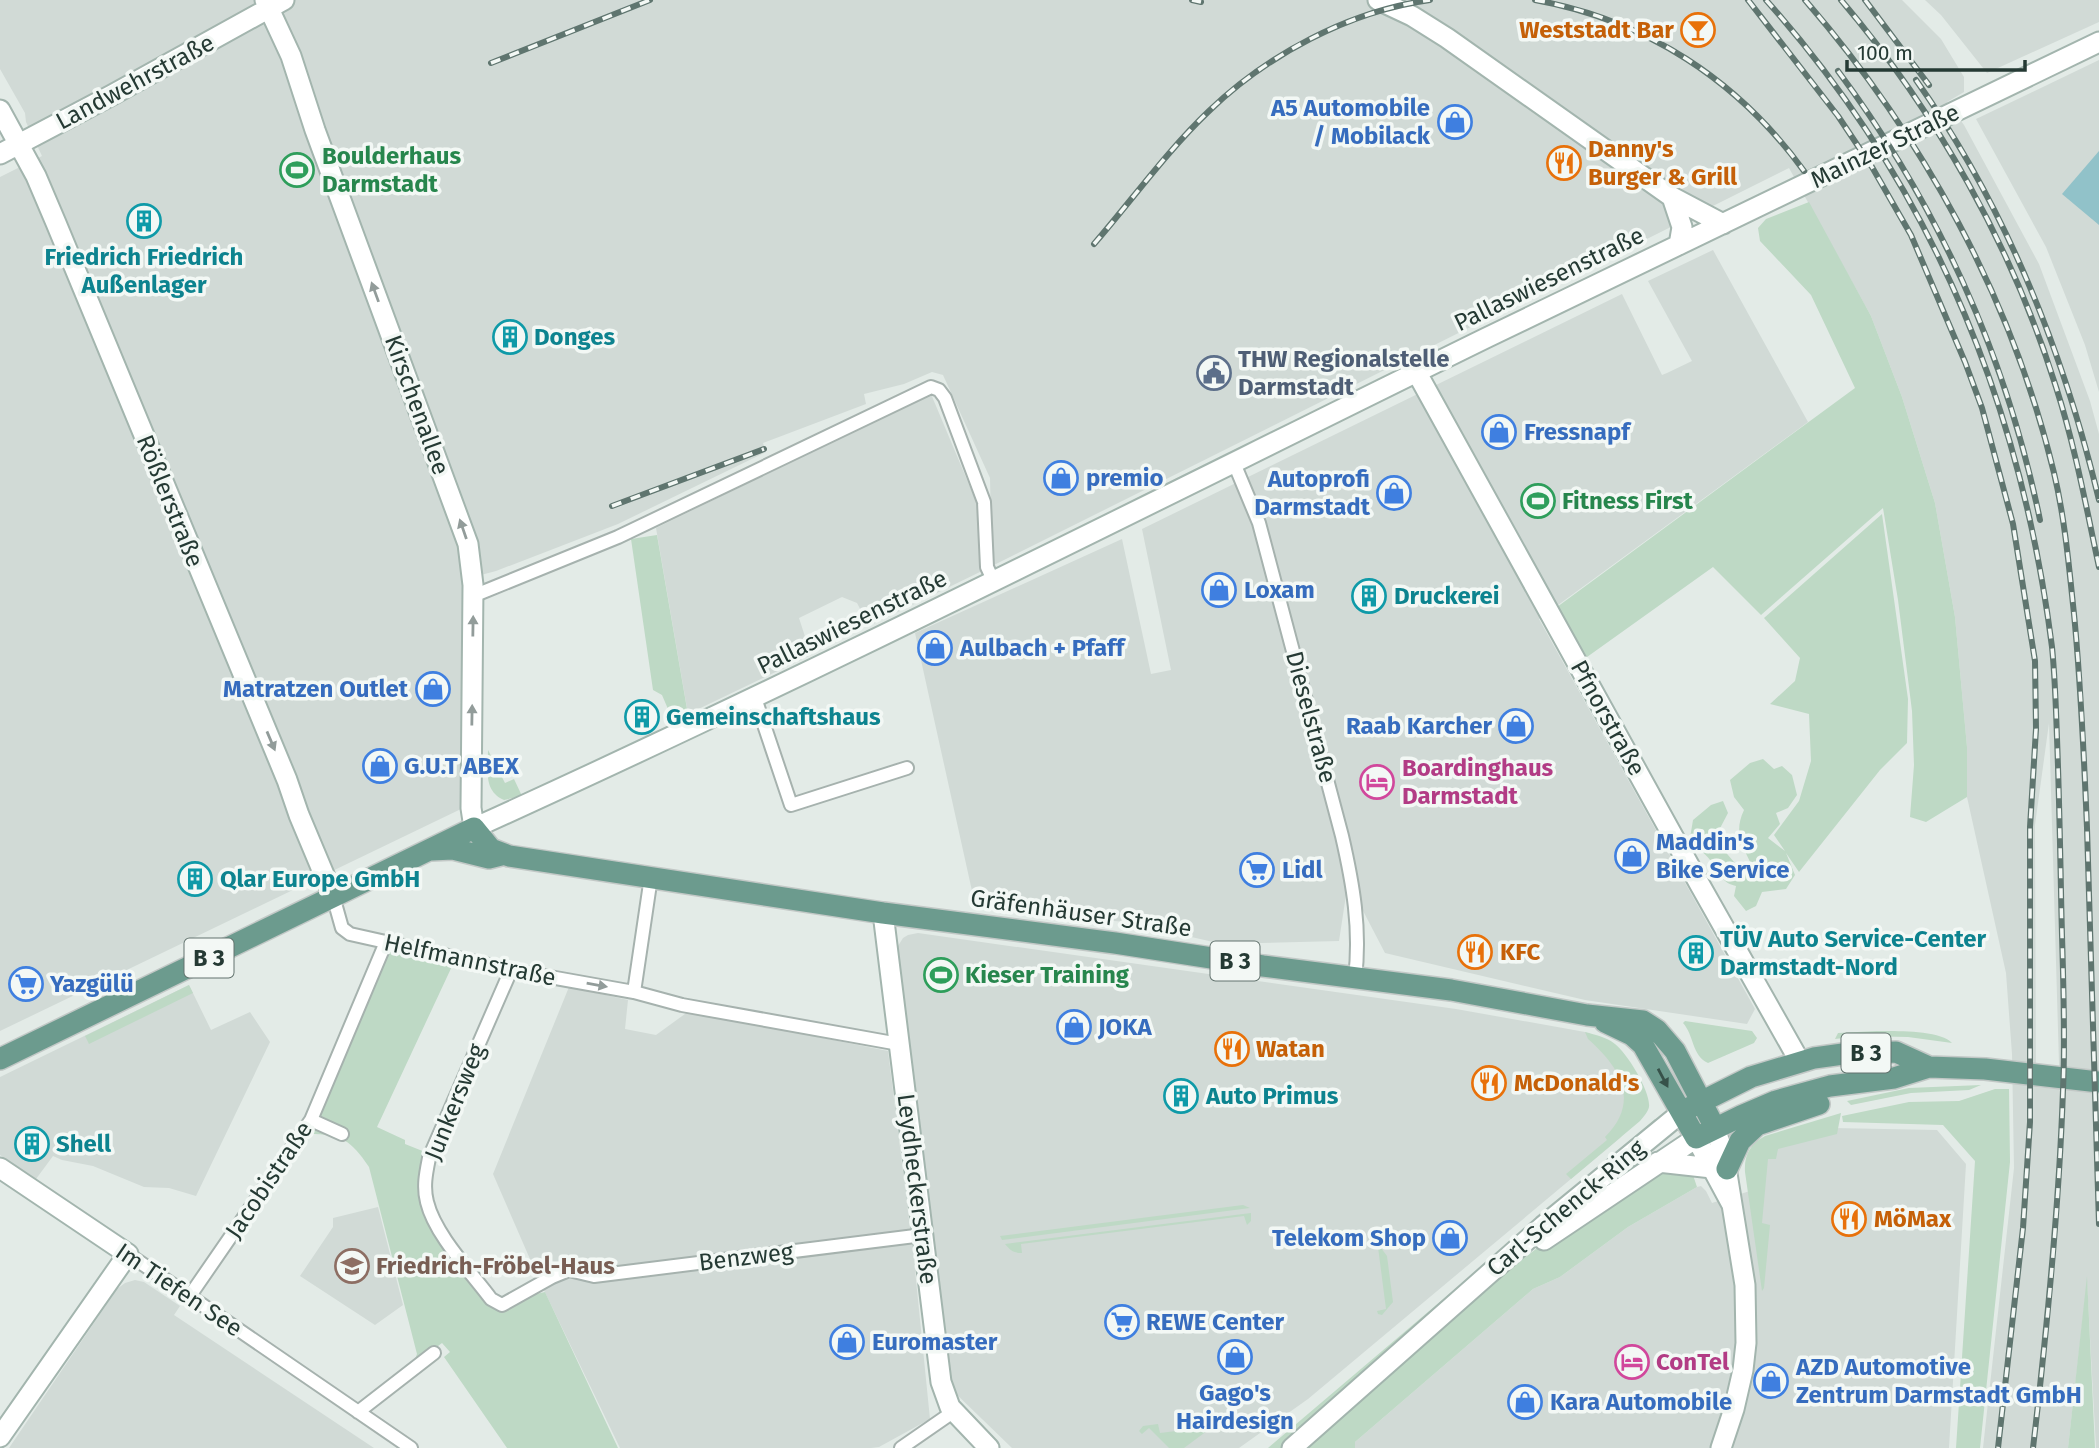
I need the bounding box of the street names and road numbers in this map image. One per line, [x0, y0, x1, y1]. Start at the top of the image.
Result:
street label: Landwehrstraße [51, 29, 219, 135]
street label: Mainzer Straße [1806, 98, 1964, 194]
street label: Pallaswiesenstraße [1450, 221, 1648, 337]
street label: Kirschenallee [379, 331, 455, 479]
street label: Rößlerstraße [131, 431, 209, 571]
street label: Pallaswiesenstraße [753, 564, 951, 680]
street label: Dieselstraße [1280, 648, 1342, 786]
street label: Pfnorstraße [1565, 655, 1651, 781]
street label: Gräfenhäuser Straße [969, 884, 1193, 942]
street label: Helfmannstraße [382, 928, 558, 992]
road number: B 3 [184, 939, 234, 978]
road number: B 3 [1210, 942, 1260, 980]
road number: B 3 [1842, 1034, 1890, 1072]
street label: Junkersweg [419, 1039, 491, 1164]
street label: Leydheckerstraße [891, 1092, 943, 1286]
street label: Jacobistraße [220, 1116, 318, 1244]
street label: Carl-Schenck-Ring [1481, 1134, 1651, 1282]
street label: Im Tiefen See [110, 1237, 248, 1343]
street label: Benzweg [697, 1237, 795, 1277]

